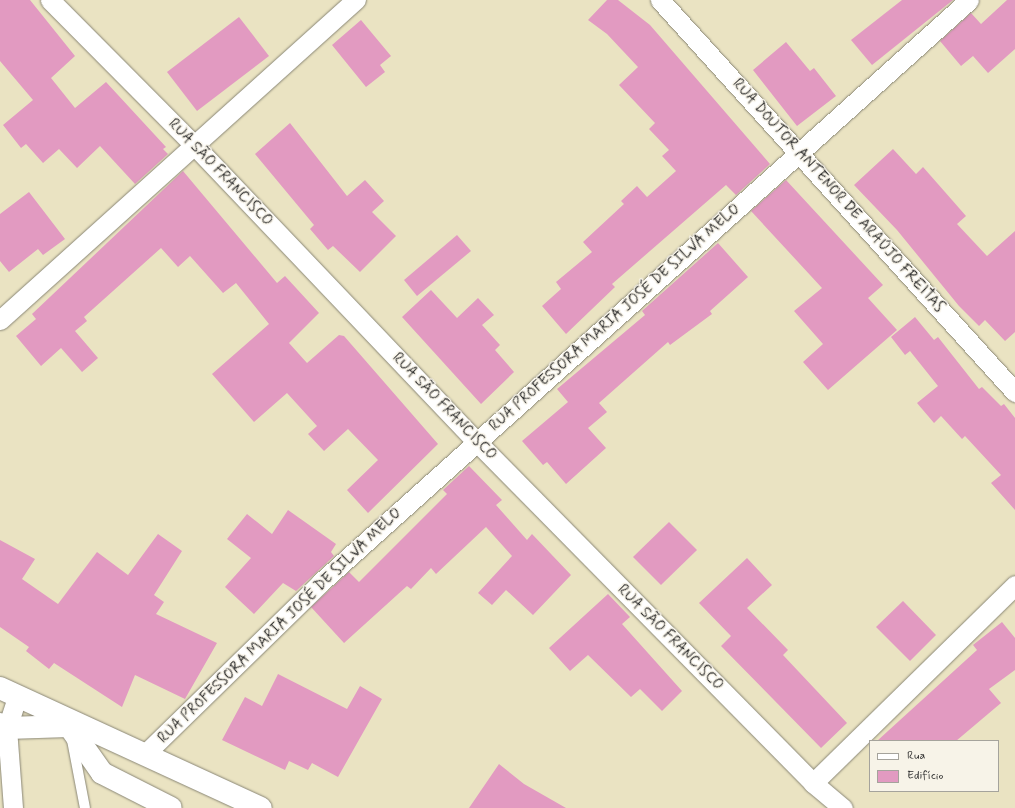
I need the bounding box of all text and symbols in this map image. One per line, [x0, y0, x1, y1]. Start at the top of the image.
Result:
street label: RUA DOUTOR ANTENOR DE ARAÚJO FREITAS [727, 74, 949, 318]
street label: RUA SÃO FRANCISCO [163, 114, 277, 232]
street label: RUA PROFESSORA MARIA JOSÉ DE SILVA MELO [486, 200, 744, 436]
street label: RUA SÃO FRANCISCO [387, 348, 501, 466]
street label: RUA PROFESSORA MARIA JOSÉ DE SILVA MELO [154, 504, 406, 748]
street label: RUA SÃO FRANCISCO [612, 580, 728, 696]
legend [869, 740, 999, 792]
text: Rua [907, 748, 925, 764]
text: Edifício [907, 768, 943, 784]

